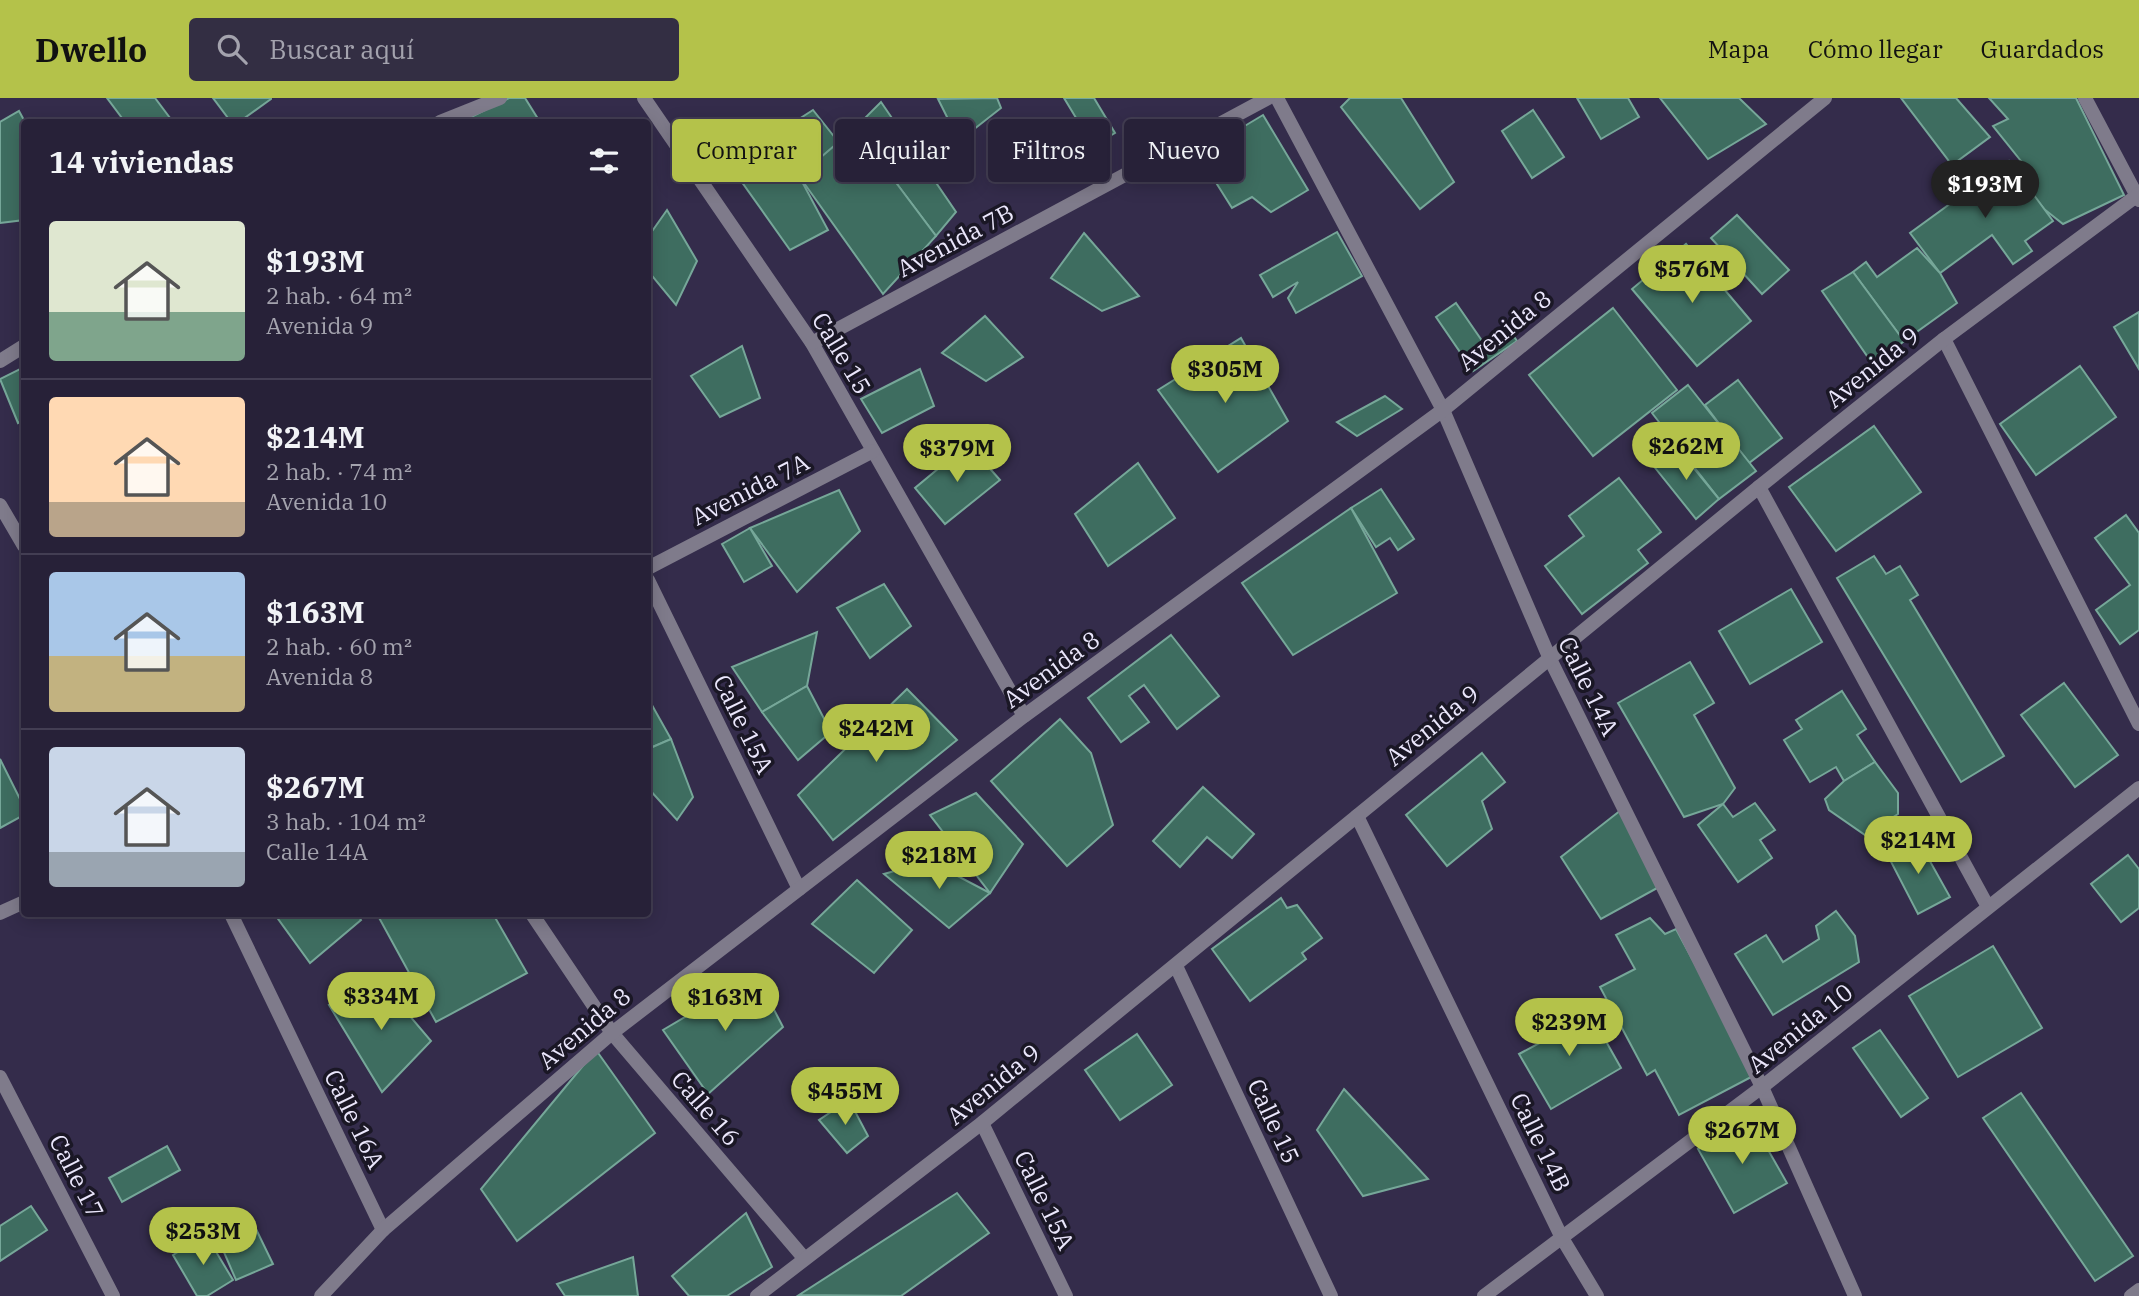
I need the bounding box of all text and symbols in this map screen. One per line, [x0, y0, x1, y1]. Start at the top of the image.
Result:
search box [189, 18, 679, 81]
text: Dwello [35, 28, 147, 71]
icon: search [213, 30, 251, 68]
text: Buscar aquí [269, 32, 414, 66]
text: Mapa [1708, 33, 1770, 65]
text: Cómo llegar [1808, 33, 1943, 65]
text: Guardados [1981, 33, 2104, 65]
chip: Comprar [672, 119, 821, 182]
chip: Alquilar [835, 119, 974, 182]
chip: Filtros [988, 119, 1110, 182]
chip: Nuevo [1124, 119, 1244, 182]
text: 14 viviendas [49, 142, 234, 181]
icon: filters [585, 142, 623, 180]
pin: $193M [1936, 160, 2034, 220]
text: $193M [1947, 168, 2023, 198]
street label: Avenida 7B [891, 196, 1019, 284]
text: $193M [266, 241, 365, 280]
pin: $576M [1643, 246, 1741, 305]
icon: home [105, 249, 189, 333]
text: $576M [1654, 253, 1730, 283]
text: 2 hab. · 64 m² [266, 280, 412, 310]
street label: Avenida 8 [1450, 282, 1558, 378]
street label: Calle 15 [805, 306, 879, 400]
text: Avenida 9 [266, 310, 373, 340]
street label: Avenida 9 [1818, 319, 1926, 415]
pin: $305M [1176, 345, 1274, 405]
text: $305M [1187, 353, 1263, 383]
text: $214M [266, 417, 365, 456]
pin: $262M [1637, 422, 1735, 482]
pin: $379M [908, 424, 1006, 484]
icon: home [105, 425, 189, 509]
text: $262M [1648, 430, 1724, 460]
text: $379M [919, 432, 995, 462]
street label: Avenida 7A [686, 445, 815, 532]
text: 2 hab. · 74 m² [266, 456, 412, 486]
text: Avenida 10 [266, 486, 387, 516]
text: $163M [266, 592, 365, 631]
icon: home [105, 600, 189, 684]
street label: Avenida 8 [996, 623, 1106, 715]
text: 2 hab. · 60 m² [266, 631, 412, 661]
street label: Calle 14A [1551, 631, 1627, 741]
text: Avenida 8 [266, 661, 373, 691]
street label: Calle 15A [706, 669, 782, 779]
street label: Avenida 9 [1378, 677, 1486, 773]
pin: $242M [827, 704, 925, 764]
text: $242M [838, 712, 914, 742]
text: $267M [266, 767, 365, 806]
icon: home [105, 775, 189, 859]
text: 3 hab. · 104 m² [266, 806, 426, 836]
pin: $214M [1869, 816, 1967, 876]
text: $214M [1880, 824, 1956, 854]
pin: $218M [890, 832, 988, 891]
text: Calle 14A [266, 836, 368, 866]
text: $218M [901, 839, 977, 869]
pin: $334M [332, 972, 430, 1032]
pin: $163M [676, 974, 774, 1033]
street label: Avenida 10 [1741, 976, 1859, 1080]
text: $334M [343, 980, 419, 1010]
street label: Avenida 8 [531, 980, 637, 1076]
text: $163M [687, 981, 763, 1011]
pin: $239M [1520, 998, 1618, 1058]
text: $239M [1531, 1006, 1607, 1036]
street label: Avenida 9 [939, 1036, 1047, 1132]
street label: Calle 16A [317, 1064, 393, 1174]
street label: Calle 16 [664, 1064, 748, 1152]
pin: $455M [796, 1068, 894, 1127]
street label: Calle 15 [1240, 1073, 1308, 1169]
text: $455M [807, 1075, 883, 1105]
street label: Calle 14B [1503, 1087, 1579, 1197]
pin: $267M [1693, 1107, 1791, 1166]
text: $267M [1704, 1114, 1780, 1144]
street label: Calle 17 [42, 1129, 112, 1223]
street label: Calle 15A [1007, 1145, 1083, 1255]
pin: $253M [154, 1208, 252, 1267]
text: $253M [165, 1215, 241, 1245]

